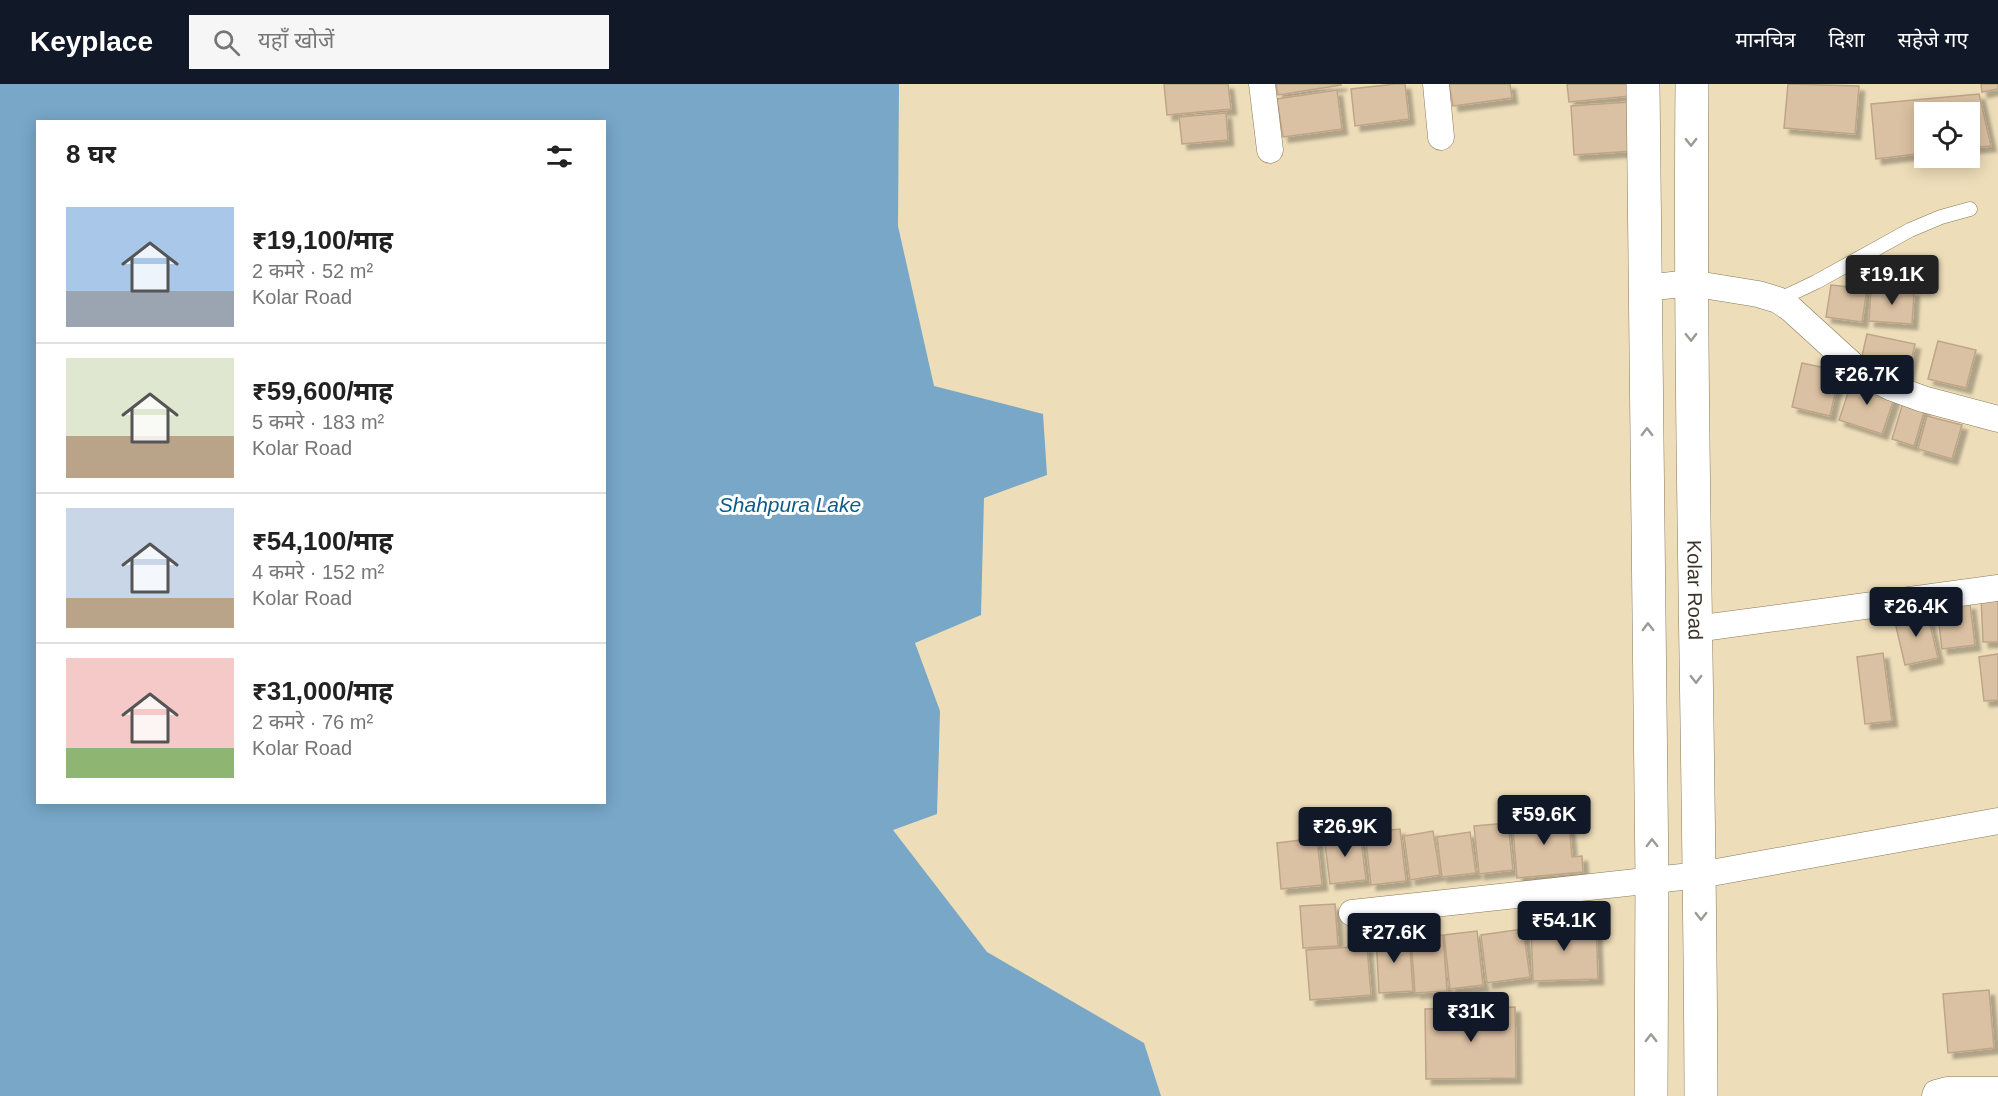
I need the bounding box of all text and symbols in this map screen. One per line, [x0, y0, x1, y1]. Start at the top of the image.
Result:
search box [189, 15, 609, 69]
text: Keyplace [30, 26, 153, 57]
icon: search [210, 26, 243, 59]
text: यहाँ खोजें [258, 28, 334, 53]
text: मानचित्र [1735, 28, 1795, 51]
text: दिशा [1828, 28, 1865, 51]
text: सहेजे गए [1898, 28, 1968, 51]
map controls [1914, 102, 1980, 168]
button: locate [1914, 102, 1980, 168]
one-way arrow [1685, 138, 1697, 147]
text: 8 घर [66, 139, 116, 169]
icon: filters [543, 140, 576, 173]
text: ₹19,100/माह [252, 225, 393, 255]
icon: home [114, 231, 186, 303]
pin: ₹19.1K [1843, 255, 1941, 306]
text: 2 कमरे · 52 m² [252, 260, 373, 282]
text: ₹19.1K [1860, 263, 1924, 285]
text: Kolar Road [252, 286, 352, 308]
one-way arrow [1685, 333, 1697, 342]
pin: ₹26.7K [1818, 355, 1916, 406]
text: ₹26.7K [1835, 363, 1899, 385]
text: ₹59,600/माह [252, 376, 393, 406]
icon: home [114, 382, 186, 454]
text: 5 कमरे · 183 m² [252, 411, 384, 433]
one-way arrow [1641, 427, 1653, 436]
text: Kolar Road [252, 437, 352, 459]
water label: Shahpura Lake [719, 493, 861, 516]
text: ₹54,100/माह [252, 526, 393, 556]
icon: home [114, 532, 186, 604]
street label: Kolar Road [1683, 540, 1707, 640]
text: 4 कमरे · 152 m² [252, 561, 384, 583]
text: Kolar Road [252, 587, 352, 609]
pin: ₹26.4K [1867, 587, 1965, 638]
text: ₹26.4K [1884, 595, 1948, 617]
one-way arrow [1642, 622, 1654, 631]
one-way arrow [1690, 675, 1703, 684]
text: ₹31,000/माह [252, 676, 393, 706]
icon: home [114, 682, 186, 754]
text: 2 कमरे · 76 m² [252, 711, 373, 733]
text: Kolar Road [252, 737, 352, 759]
pin: ₹59.6K [1495, 795, 1593, 846]
text: ₹59.6K [1512, 803, 1576, 825]
pin: ₹26.9K [1296, 807, 1394, 858]
text: ₹26.9K [1313, 815, 1377, 837]
one-way arrow [1645, 838, 1658, 847]
pin: ₹54.1K [1515, 901, 1613, 952]
text: ₹54.1K [1532, 909, 1596, 931]
one-way arrow [1695, 912, 1707, 921]
pin: ₹27.6K [1345, 913, 1443, 964]
text: ₹27.6K [1362, 921, 1426, 943]
pin: ₹31K [1435, 992, 1507, 1043]
text: ₹31K [1447, 1000, 1495, 1022]
one-way arrow [1645, 1033, 1657, 1042]

